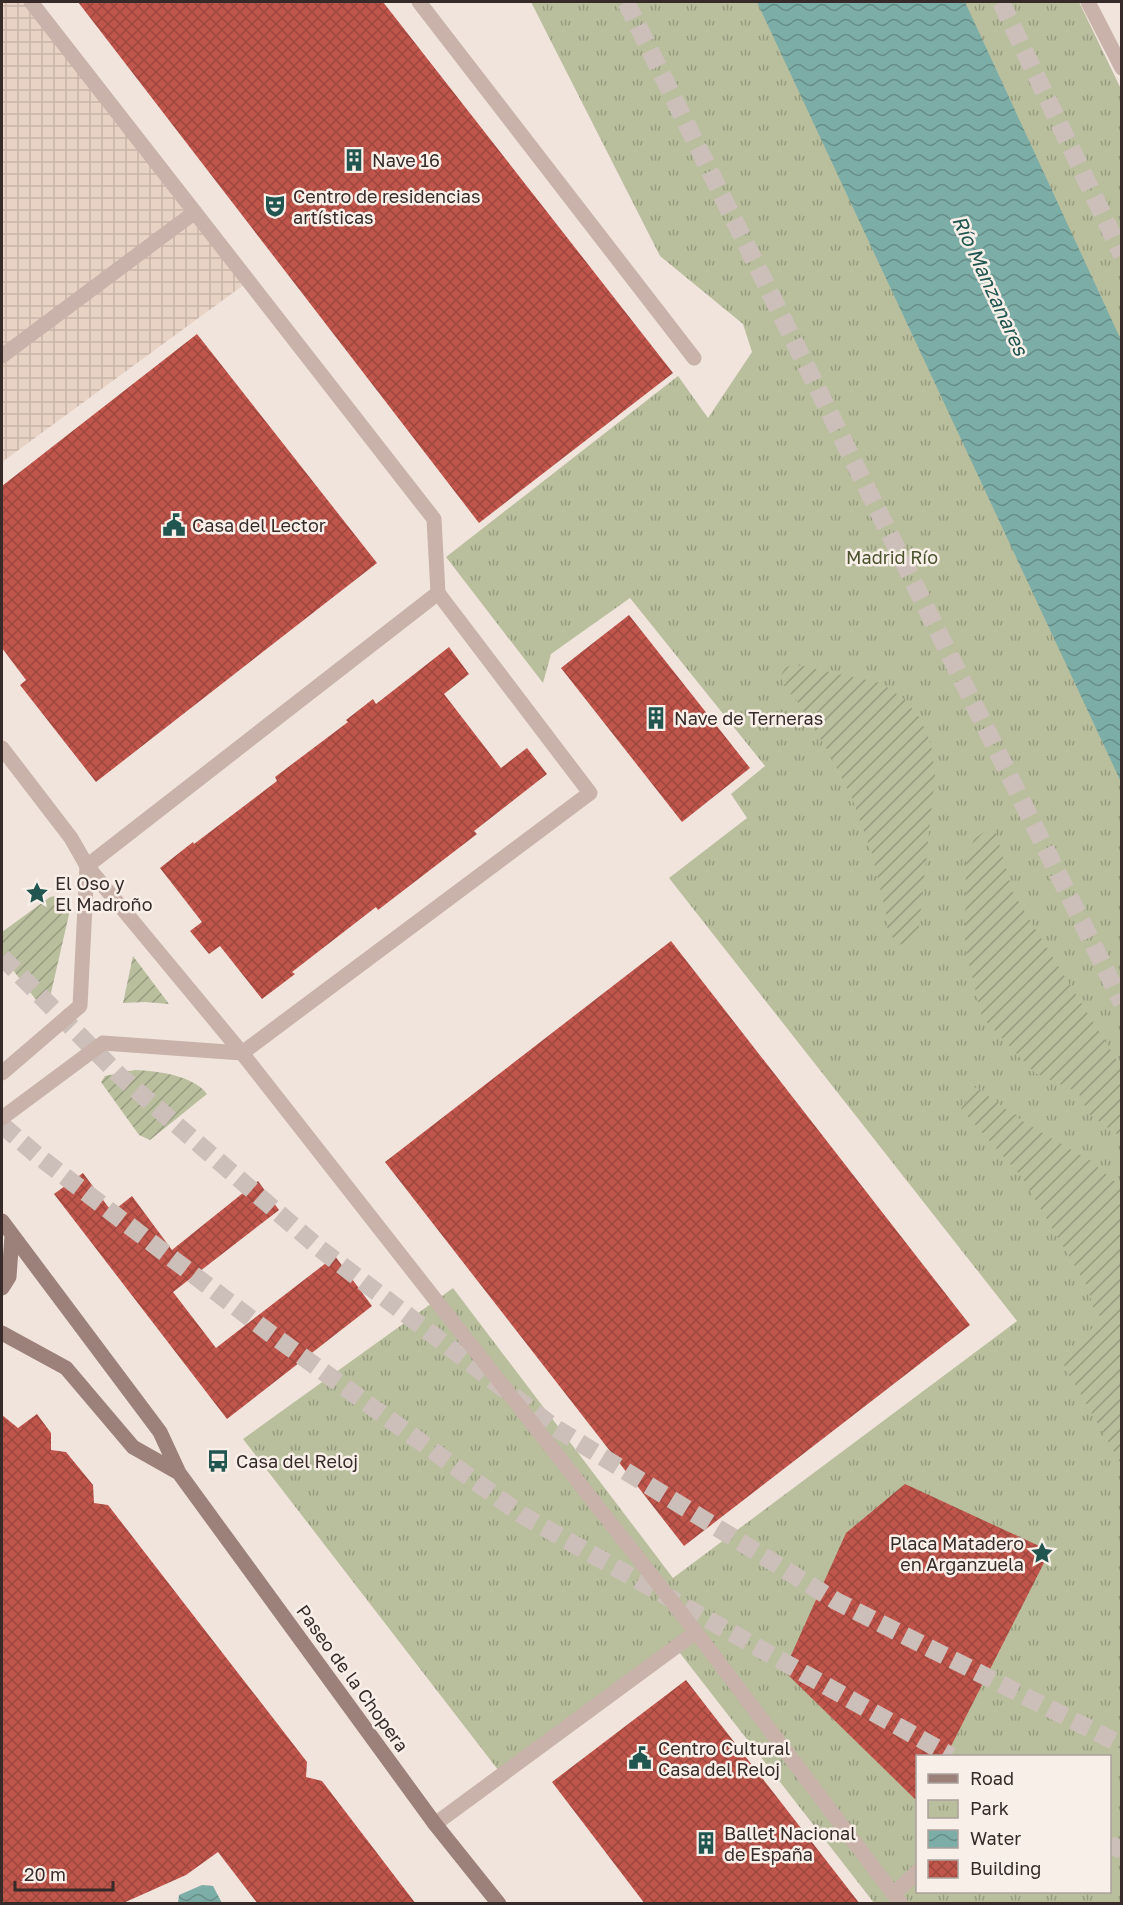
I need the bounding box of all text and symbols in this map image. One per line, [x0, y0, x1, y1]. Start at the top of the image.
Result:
building icon: Nave 16 [341, 147, 367, 173]
place label: Nave 16 [372, 149, 440, 171]
place label: Centro de residencias artísticas [293, 185, 481, 228]
theatre icon: Centro de residencias artísticas [262, 193, 288, 219]
water label: Río Manzanares [948, 211, 1035, 360]
public building icon: Casa del Lector [161, 512, 187, 538]
place label: Casa del Lector [192, 514, 326, 536]
park label: Madrid Río [846, 546, 938, 568]
building icon: Nave de Terneras [643, 705, 669, 731]
place label: Nave de Terneras [674, 707, 823, 729]
place label: El Oso y El Madroño [55, 872, 152, 915]
place icon: El Oso y El Madroño [24, 880, 50, 906]
bus stop icon: Casa del Reloj [205, 1448, 231, 1474]
place label: Casa del Reloj [236, 1450, 358, 1472]
place label: Placa Matadero en Arganzuela [890, 1532, 1024, 1575]
place icon: Placa Matadero en Arganzuela [1029, 1540, 1055, 1566]
street label: Paseo de la Chopera [292, 1600, 414, 1756]
place label: Centro Cultural Casa del Reloj [658, 1737, 791, 1780]
public building icon: Centro Cultural Casa del Reloj [627, 1745, 653, 1771]
legend [916, 1755, 1111, 1893]
text: Road [970, 1767, 1014, 1789]
text: Park [970, 1797, 1009, 1819]
place label: Ballet Nacional de España [724, 1822, 856, 1865]
text: Water [970, 1827, 1021, 1849]
building icon: Ballet Nacional de España [693, 1830, 719, 1856]
scale bar [15, 1854, 112, 1892]
text: Building [970, 1857, 1041, 1879]
text: 20 m [24, 1863, 66, 1885]

